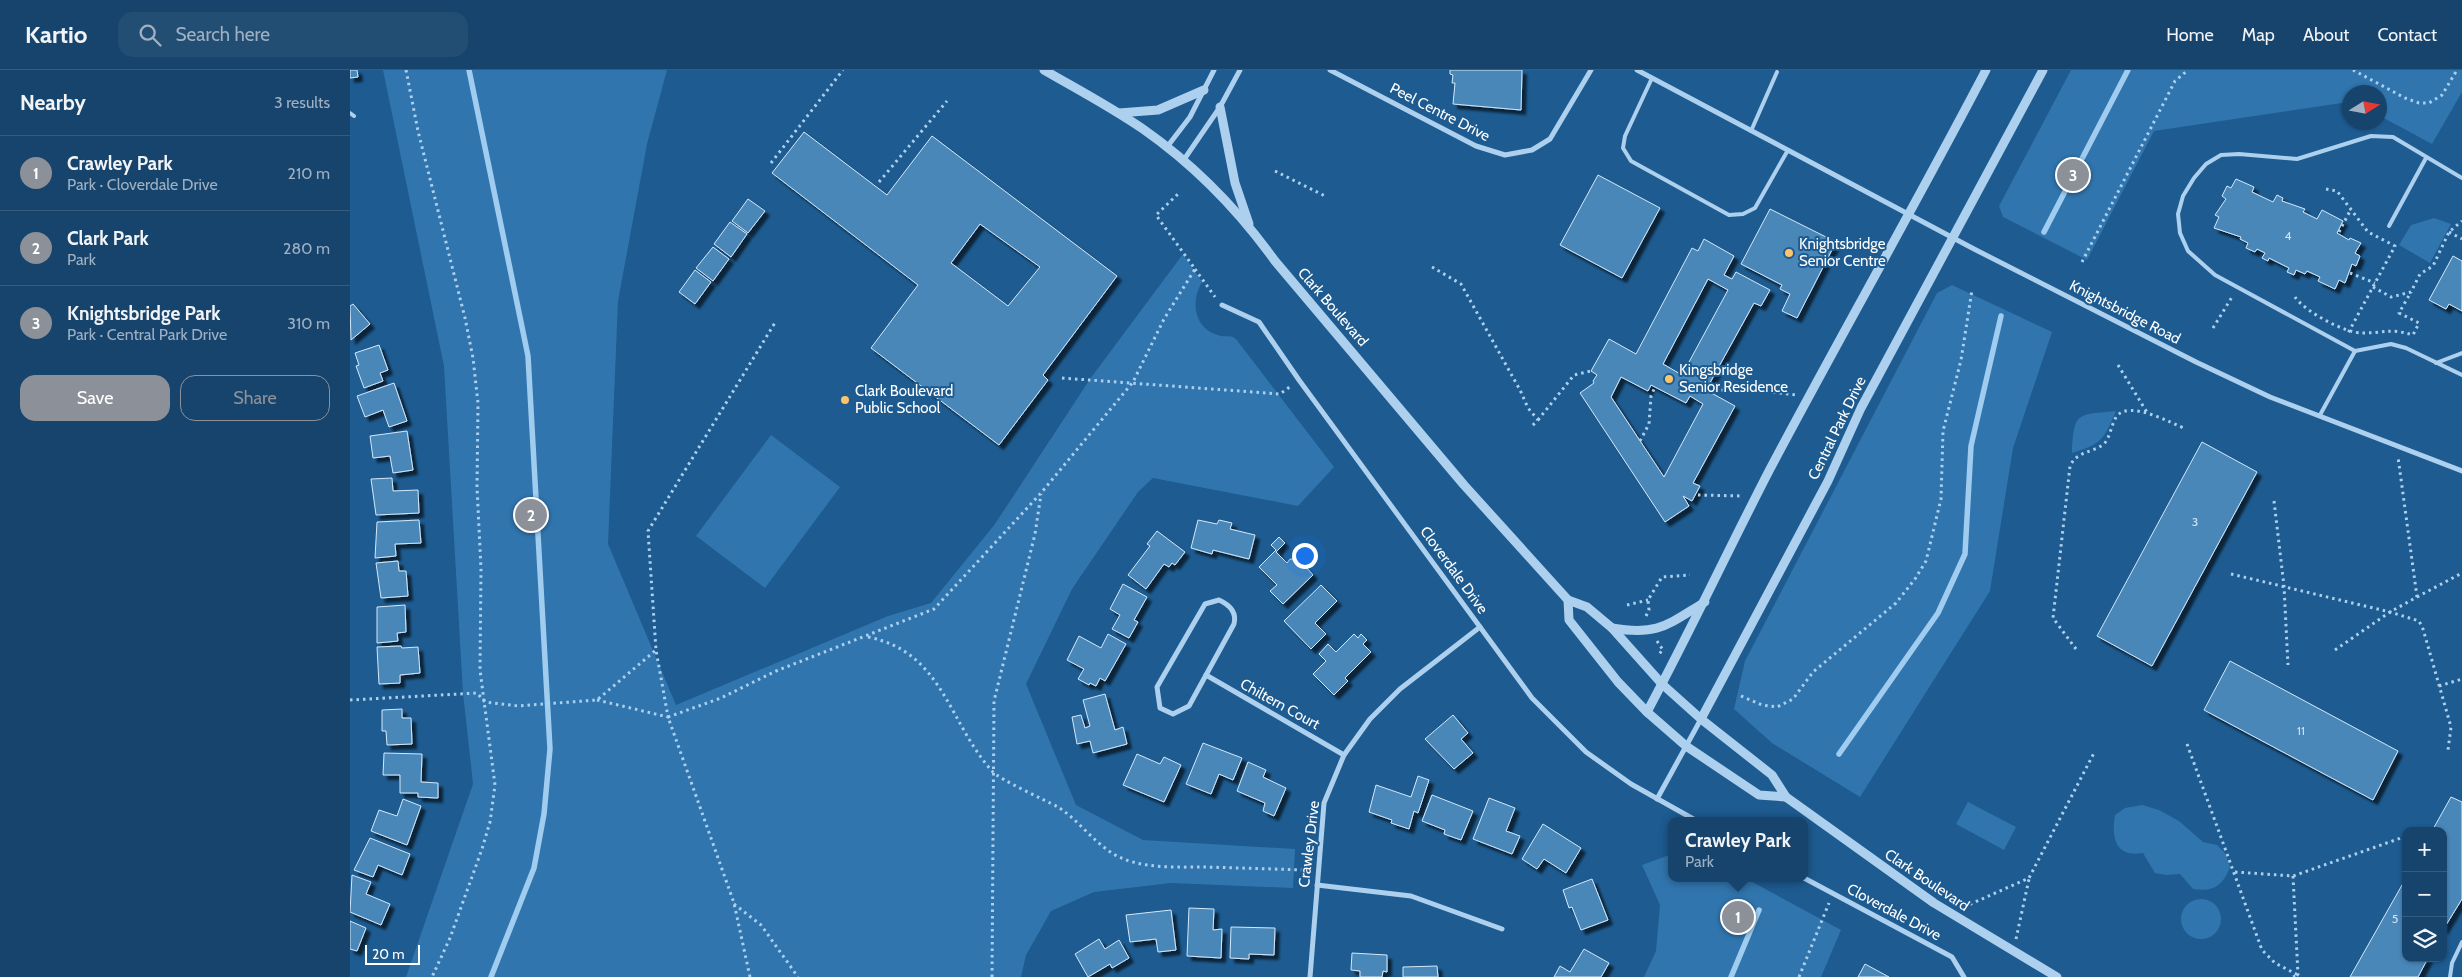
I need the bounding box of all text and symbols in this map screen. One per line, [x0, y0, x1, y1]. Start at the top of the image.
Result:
search box [118, 12, 468, 57]
text: Kartio [25, 20, 88, 49]
icon: search [136, 21, 164, 49]
text: Search here [176, 23, 270, 46]
text: Home [2166, 24, 2214, 46]
text: Map [2242, 24, 2275, 46]
text: About [2303, 24, 2349, 46]
text: Contact [2377, 24, 2437, 46]
street label: Peel Centre Drive [1387, 79, 1493, 145]
north arrow [2342, 85, 2387, 130]
text: Nearby [20, 90, 86, 115]
text: 3 results [274, 93, 330, 112]
text: Crawley Park [67, 152, 173, 175]
pin: 3 [2057, 156, 2089, 194]
text: 1 [33, 164, 39, 183]
text: 210 m [288, 164, 330, 183]
text: Park · Cloverdale Drive [67, 175, 218, 194]
text: Clark Park [67, 227, 149, 250]
house number: 4 [2285, 228, 2292, 243]
place label: Knightsbridge Senior Centre [1799, 235, 1886, 270]
text: 2 [32, 239, 40, 258]
text: 280 m [283, 239, 330, 258]
marker: Knightsbridge Senior Centre [1783, 247, 1795, 259]
text: Park [67, 250, 96, 269]
street label: Clark Boulevard [1294, 264, 1372, 350]
street label: Knightsbridge Road [2066, 276, 2184, 348]
text: Knightsbridge Park [67, 302, 220, 325]
text: 3 [32, 314, 40, 333]
text: 310 m [287, 314, 330, 333]
text: Park · Central Park Drive [67, 325, 227, 344]
place label: Kingsbridge Senior Residence [1679, 361, 1788, 396]
marker: Kingsbridge Senior Residence [1663, 373, 1675, 385]
street label: Central Park Drive [1804, 373, 1870, 483]
button: Save [20, 375, 170, 421]
button: Share [180, 375, 330, 421]
place label: Clark Boulevard Public School [855, 382, 953, 417]
marker: Clark Boulevard Public School [839, 394, 851, 406]
pin: 2 [515, 496, 547, 534]
house number: 3 [2192, 514, 2198, 529]
street label: Cloverdale Drive [1416, 523, 1492, 618]
your location [1292, 543, 1318, 569]
street label: Chiltern Court [1237, 675, 1323, 733]
house number: 11 [2297, 723, 2305, 738]
street label: Crawley Drive [1295, 799, 1323, 888]
popup [1668, 817, 1808, 882]
map controls [2402, 827, 2447, 962]
button: + [2402, 827, 2447, 872]
text: Crawley Park [1685, 829, 1791, 852]
street label: Clark Boulevard [1881, 845, 1973, 915]
text: Park [1685, 852, 1714, 871]
button: − [2402, 872, 2447, 917]
street label: Cloverdale Drive [1844, 880, 1944, 945]
pin: 1 [1722, 898, 1754, 936]
house number: 5 [2392, 911, 2398, 926]
button: layers [2402, 917, 2447, 962]
scale bar [365, 942, 420, 965]
text: 20 m [372, 945, 405, 963]

